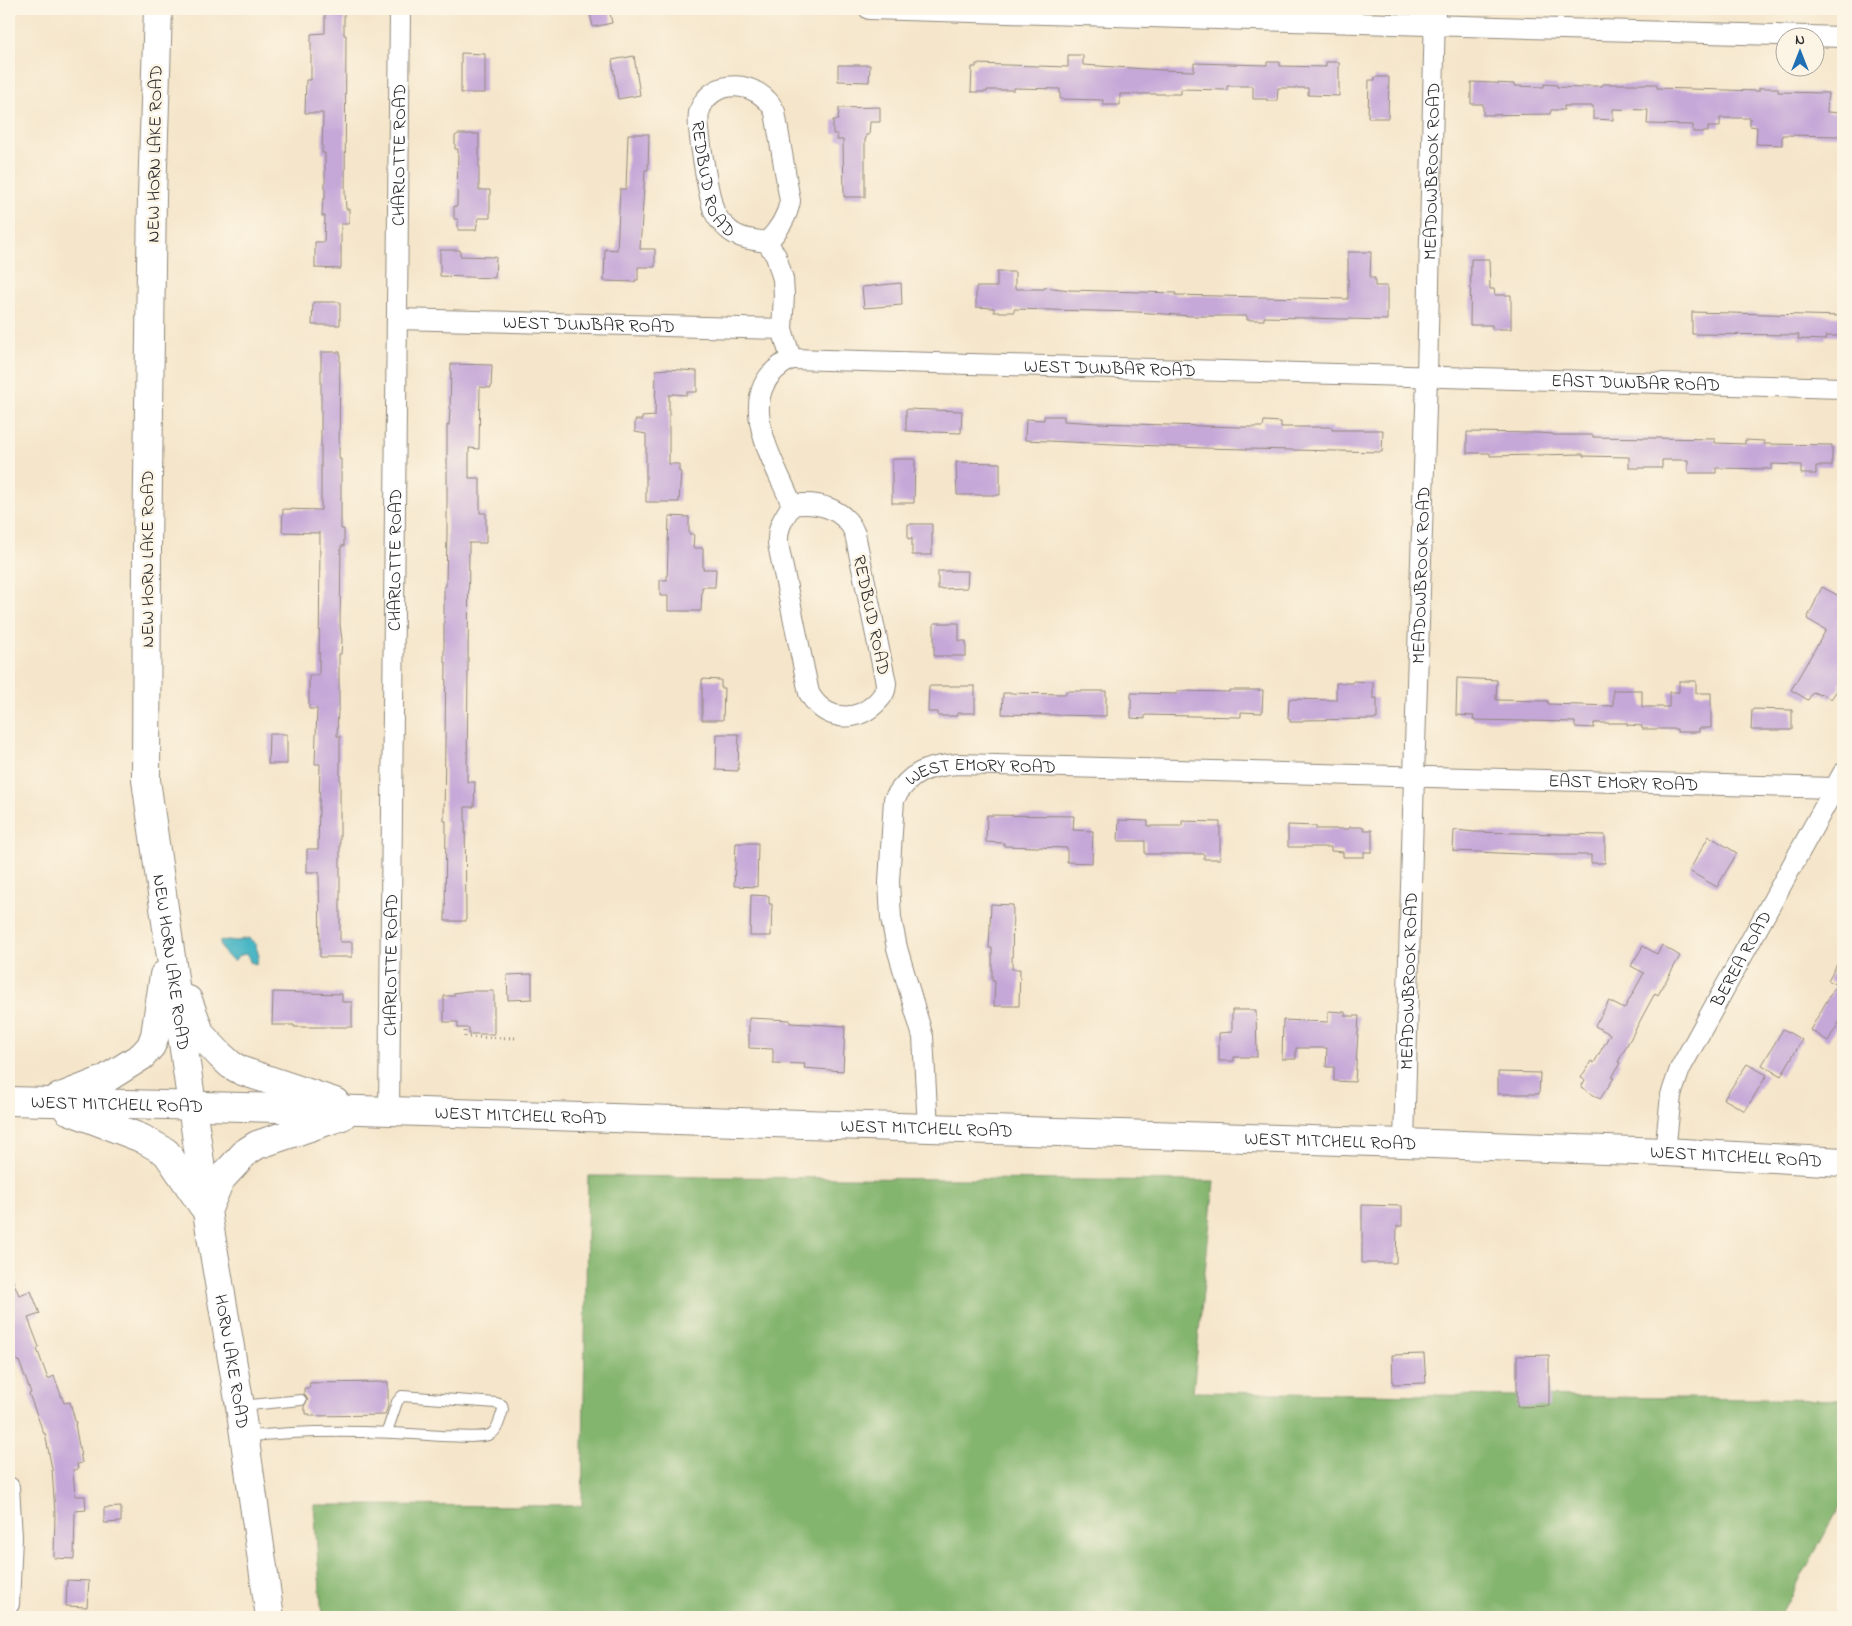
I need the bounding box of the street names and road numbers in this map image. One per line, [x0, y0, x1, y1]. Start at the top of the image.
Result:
street label: NEW HORN LAKE ROAD [141, 65, 171, 243]
street label: MEADOWBROOK ROAD [1419, 82, 1448, 260]
street label: CHARLOTTE ROAD [387, 84, 414, 226]
street label: REDBUD ROAD [684, 120, 741, 244]
street label: WEST DUNBAR ROAD [503, 311, 675, 341]
street label: WEST DUNBAR ROAD [1023, 354, 1196, 385]
street label: EAST DUNBAR ROAD [1551, 369, 1721, 400]
street label: NEW HORN LAKE ROAD [136, 470, 162, 648]
street label: MEADOWBROOK ROAD [1407, 486, 1438, 664]
street label: CHARLOTTE ROAD [383, 489, 410, 631]
street label: REDBUD ROAD [845, 553, 895, 678]
street label: WEST EMORY ROAD [900, 753, 1056, 793]
street label: EAST EMORY ROAD [1548, 769, 1699, 799]
street label: NEW HORN LAKE ROAD [144, 873, 195, 1052]
street label: MEADOWBROOK ROAD [1395, 892, 1426, 1070]
street label: CHARLOTTE ROAD [379, 894, 406, 1036]
street label: BEREA ROAD [1705, 907, 1780, 1013]
street label: WEST MITCHELL ROAD [31, 1091, 203, 1121]
street label: WEST MITCHELL ROAD [434, 1101, 607, 1133]
street label: WEST MITCHELL ROAD [840, 1114, 1013, 1146]
street label: WEST MITCHELL ROAD [1244, 1127, 1417, 1158]
street label: WEST MITCHELL ROAD [1650, 1140, 1823, 1176]
street label: HORN LAKE ROAD [206, 1293, 254, 1431]

